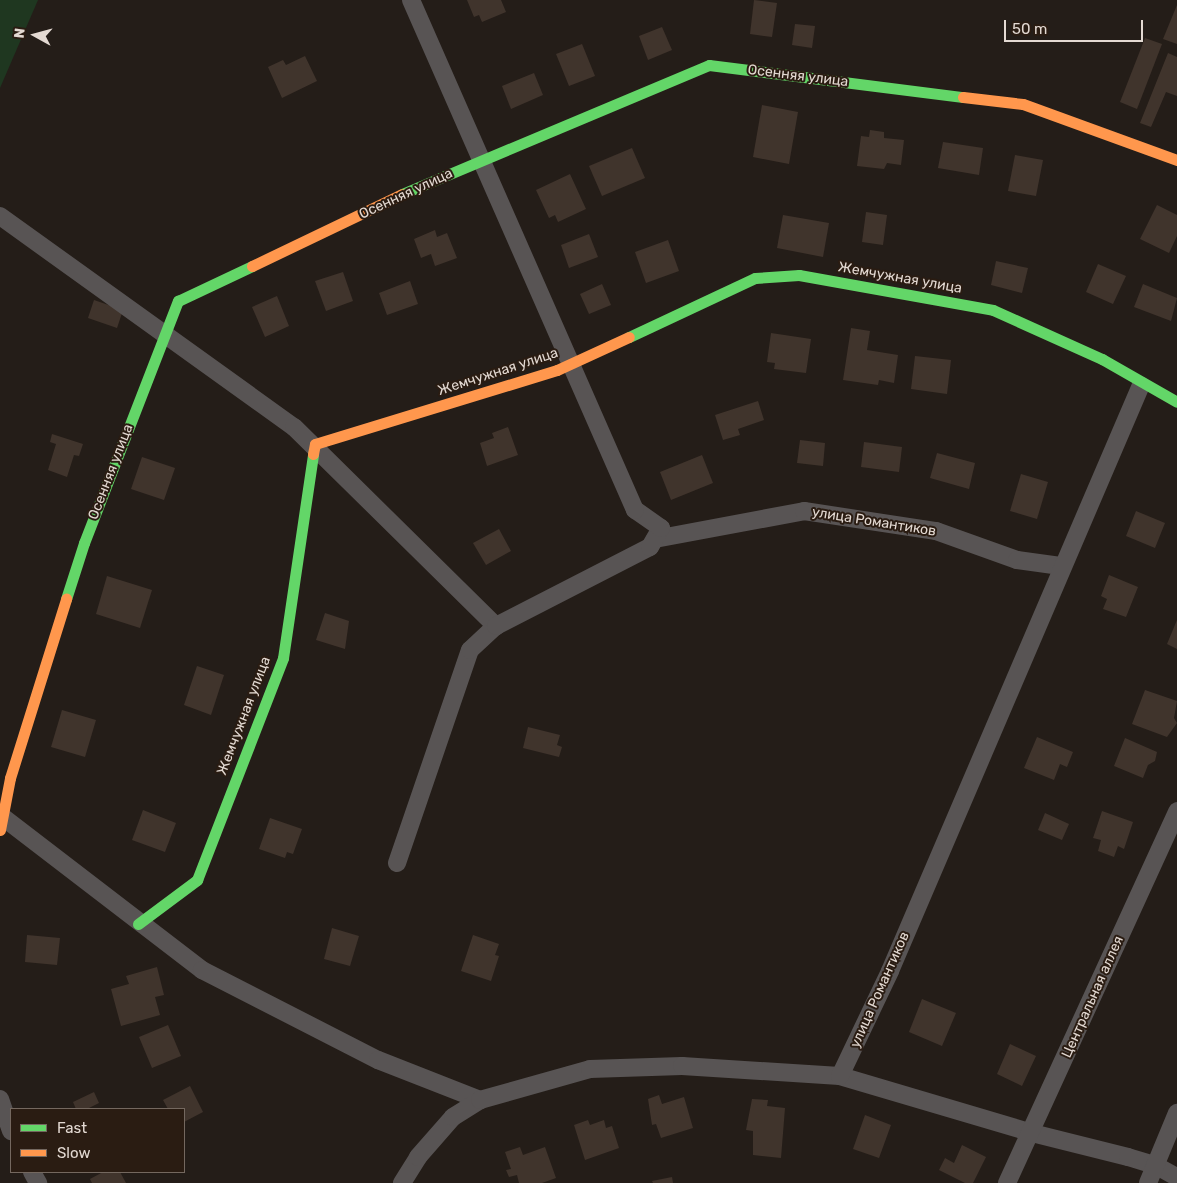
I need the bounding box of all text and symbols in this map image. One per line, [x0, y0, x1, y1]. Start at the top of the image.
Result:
north arrow [10, 10, 60, 60]
scale bar [1007, 10, 1146, 42]
text: 50 m [1012, 20, 1047, 38]
text: N [11, 27, 29, 39]
street label: Осенняя улица [747, 62, 849, 90]
street label: Осенняя улица [357, 165, 455, 223]
street label: Жемчужная улица [837, 259, 963, 297]
street label: Жемчужная улица [436, 345, 560, 399]
street label: Осенняя улица [85, 422, 137, 522]
street label: улица Романтиков [811, 504, 937, 540]
street label: Жемчужная улица [214, 654, 274, 778]
street label: улица Романтиков [847, 929, 913, 1051]
street label: Центральная аллея [1059, 933, 1127, 1061]
legend [10, 1108, 185, 1173]
text: Fast [57, 1119, 87, 1137]
text: Slow [57, 1144, 90, 1162]

